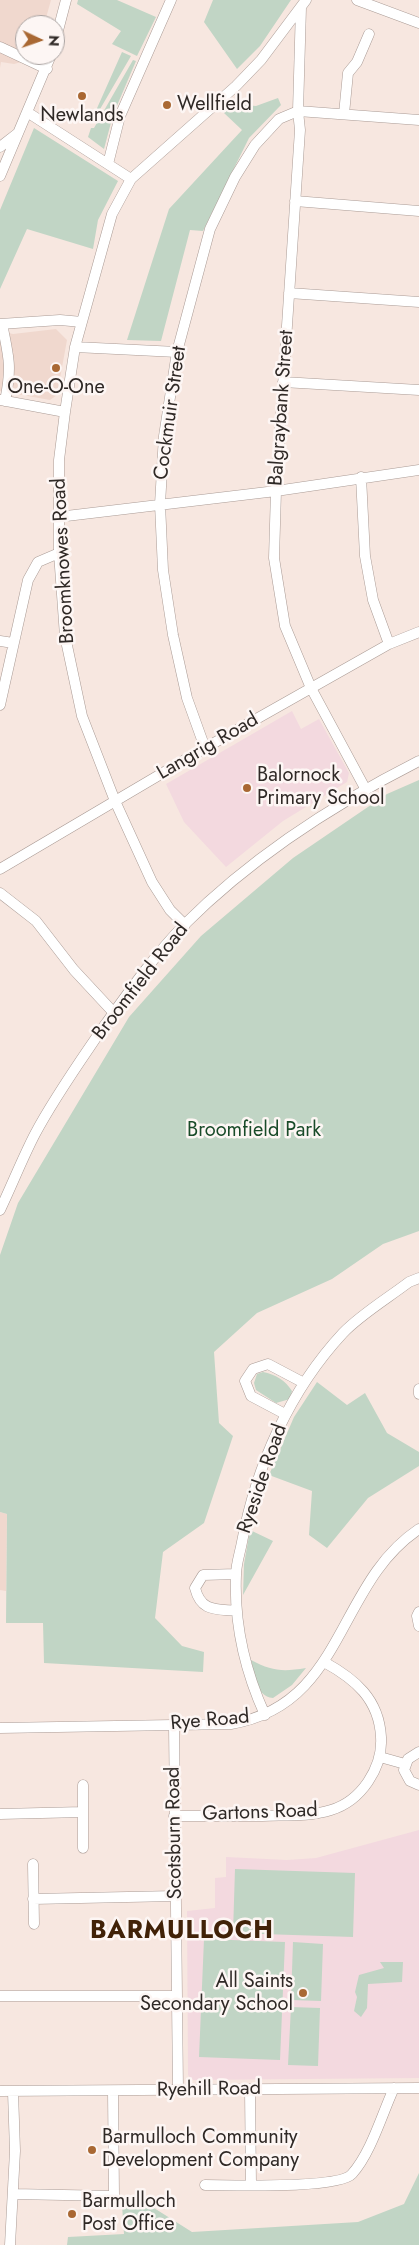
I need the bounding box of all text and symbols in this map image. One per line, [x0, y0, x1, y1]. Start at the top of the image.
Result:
north arrow [15, 15, 65, 65]
text: N [44, 35, 64, 47]
marker: Newlands [76, 90, 88, 102]
place label: Wellfield [177, 93, 252, 117]
marker: Wellfield [161, 99, 173, 111]
place label: Newlands [40, 104, 124, 128]
street label: Balgraybank Street [265, 329, 299, 487]
street label: Cockmuir Street [150, 345, 192, 481]
marker: One-O-One [50, 362, 62, 374]
place label: One-O-One [7, 376, 105, 400]
street label: Broomknowes Road [48, 478, 80, 644]
street label: Langrig Road [153, 708, 263, 786]
place label: Balornock Primary School [257, 764, 385, 811]
marker: Balornock Primary School [241, 782, 253, 794]
street label: Broomfield Road [88, 919, 194, 1045]
park label: Broomfield Park [187, 1119, 321, 1143]
street label: Ryeside Road [233, 1421, 293, 1537]
street label: Rye Road [170, 1706, 250, 1736]
street label: Scotsburn Road [162, 1766, 188, 1900]
street label: Gartons Road [202, 1799, 318, 1827]
district label: BARMULLOCH [89, 1917, 275, 1947]
place label: All Saints Secondary School [140, 1970, 293, 2017]
marker: All Saints Secondary School [297, 1987, 309, 1999]
street label: Ryehill Road [157, 2077, 261, 2103]
place label: Barmulloch Community Development Company [102, 2126, 299, 2173]
marker: Barmulloch Community Development Company [86, 2144, 98, 2156]
place label: Barmulloch Post Office [82, 2190, 176, 2237]
marker: Barmulloch Post Office [66, 2208, 78, 2220]

